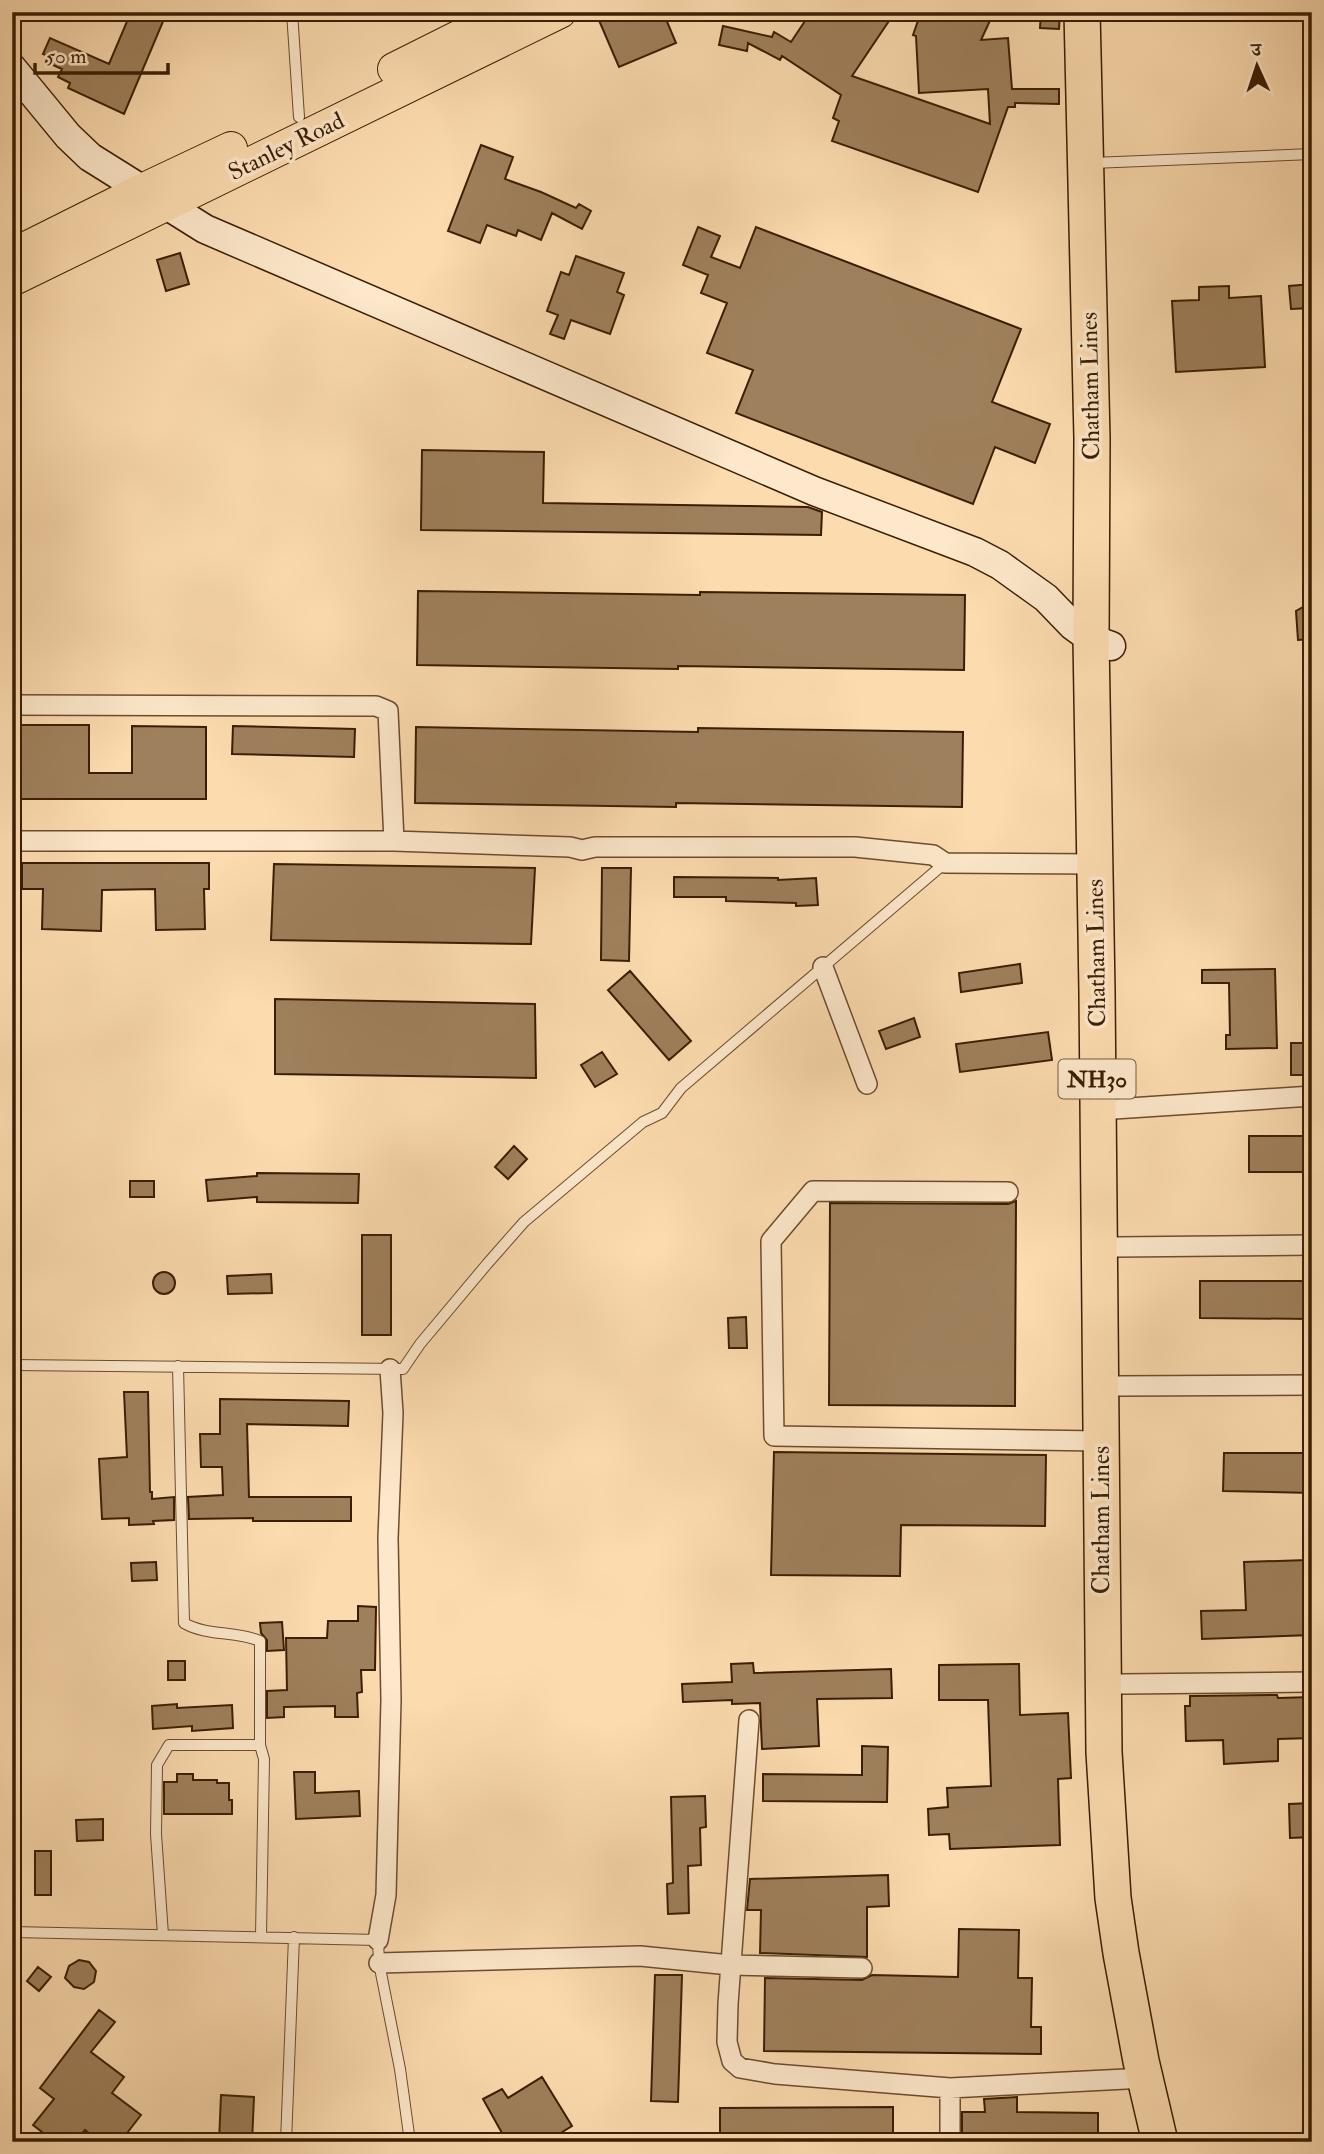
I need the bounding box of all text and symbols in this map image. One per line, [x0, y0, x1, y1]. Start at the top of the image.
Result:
scale bar [35, 32, 168, 76]
north arrow [1222, 32, 1292, 102]
text: उ [1249, 38, 1263, 62]
text: 50 m [46, 43, 87, 70]
street label: Stanley Road [223, 105, 349, 188]
street label: Chatham Lines [1074, 312, 1107, 460]
street label: Chatham Lines [1080, 879, 1113, 1027]
road number: NH30 [1058, 1060, 1136, 1098]
street label: Chatham Lines [1086, 1446, 1117, 1594]

